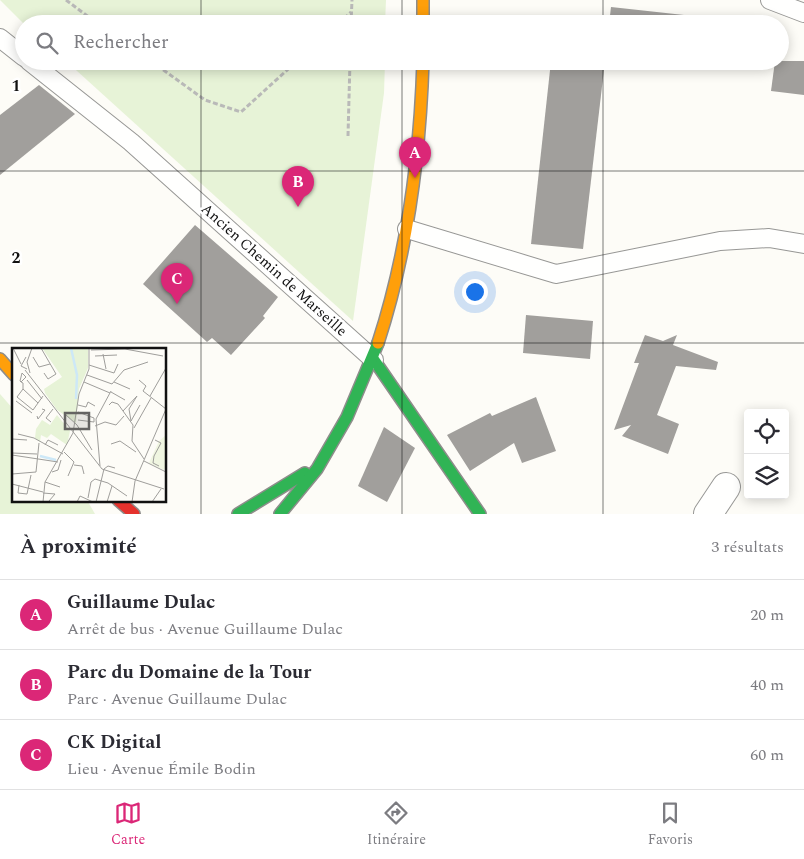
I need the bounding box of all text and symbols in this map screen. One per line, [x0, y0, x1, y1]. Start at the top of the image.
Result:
search box [15, 15, 789, 70]
text: Rechercher [73, 28, 169, 57]
icon: search [33, 29, 61, 57]
text: 1 [12, 74, 20, 98]
pin: A [399, 137, 431, 178]
pin: B [282, 166, 314, 207]
street label: Ancien Chemin de Marseille [196, 198, 352, 342]
text: 2 [12, 246, 21, 270]
pin: C [161, 263, 193, 304]
your location [462, 279, 488, 305]
inset map [12, 348, 166, 502]
map controls [744, 409, 789, 499]
button: locate [744, 409, 789, 454]
button: layers [744, 454, 789, 499]
text: À proximité [20, 531, 137, 563]
text: 3 résultats [711, 535, 784, 559]
text: Guillaume Dulac [67, 588, 215, 617]
text: A [30, 603, 42, 627]
text: 20 m [750, 603, 784, 627]
text: Arrêt de bus · Avenue Guillaume Dulac [67, 617, 343, 641]
text: Parc du Domaine de la Tour [67, 658, 311, 687]
text: B [30, 673, 42, 697]
text: 40 m [750, 673, 784, 697]
text: Parc · Avenue Guillaume Dulac [67, 687, 287, 711]
text: CK Digital [67, 728, 161, 757]
text: C [30, 743, 42, 767]
text: 60 m [750, 743, 784, 767]
text: Lieu · Avenue Émile Bodin [67, 757, 256, 781]
tab: Carte [111, 799, 145, 850]
tab: Itinéraire [367, 799, 426, 850]
tab: Favoris [648, 799, 693, 850]

